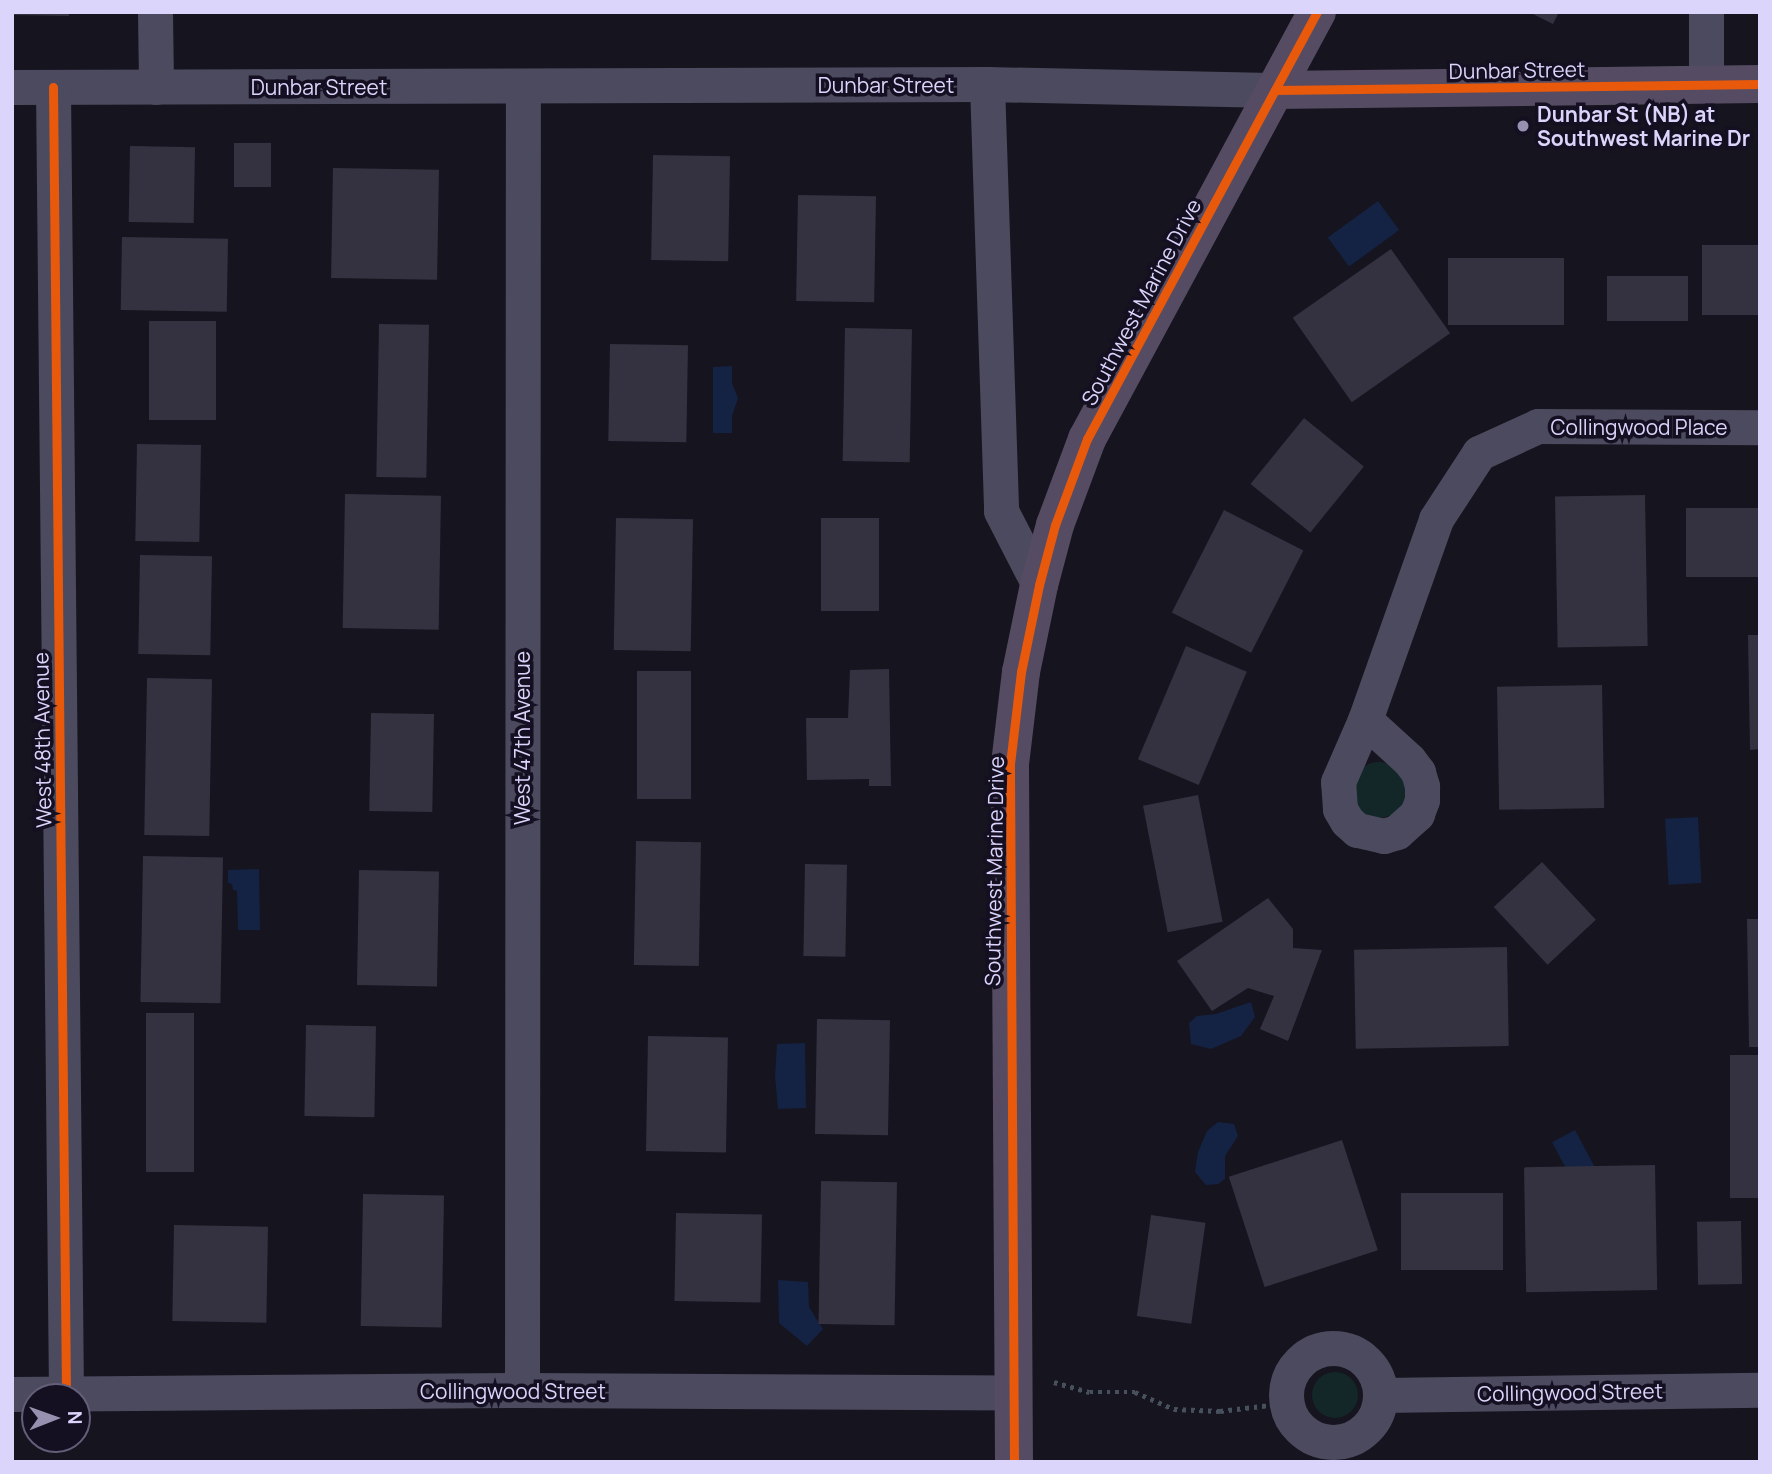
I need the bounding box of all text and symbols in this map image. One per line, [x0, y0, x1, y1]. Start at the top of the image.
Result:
street label: Dunbar Street [1448, 56, 1586, 84]
street label: Dunbar Street [818, 72, 954, 98]
street label: Dunbar Street [251, 74, 387, 100]
place label: Dunbar St (NB) at Southwest Marine Dr [1537, 101, 1750, 151]
marker: Dunbar St (NB) at Southwest Marine Dr [1515, 118, 1531, 134]
street label: Southwest Marine Drive [1076, 195, 1206, 409]
street label: Collingwood Place [1550, 414, 1728, 440]
street label: West 47th Avenue [509, 651, 535, 825]
street label: West 48th Avenue [28, 652, 56, 828]
street label: Southwest Marine Drive [979, 756, 1009, 986]
street label: Collingwood Street [420, 1378, 606, 1404]
street label: Collingwood Street [1477, 1378, 1663, 1406]
north arrow [21, 1383, 91, 1453]
text: N [62, 1411, 88, 1425]

